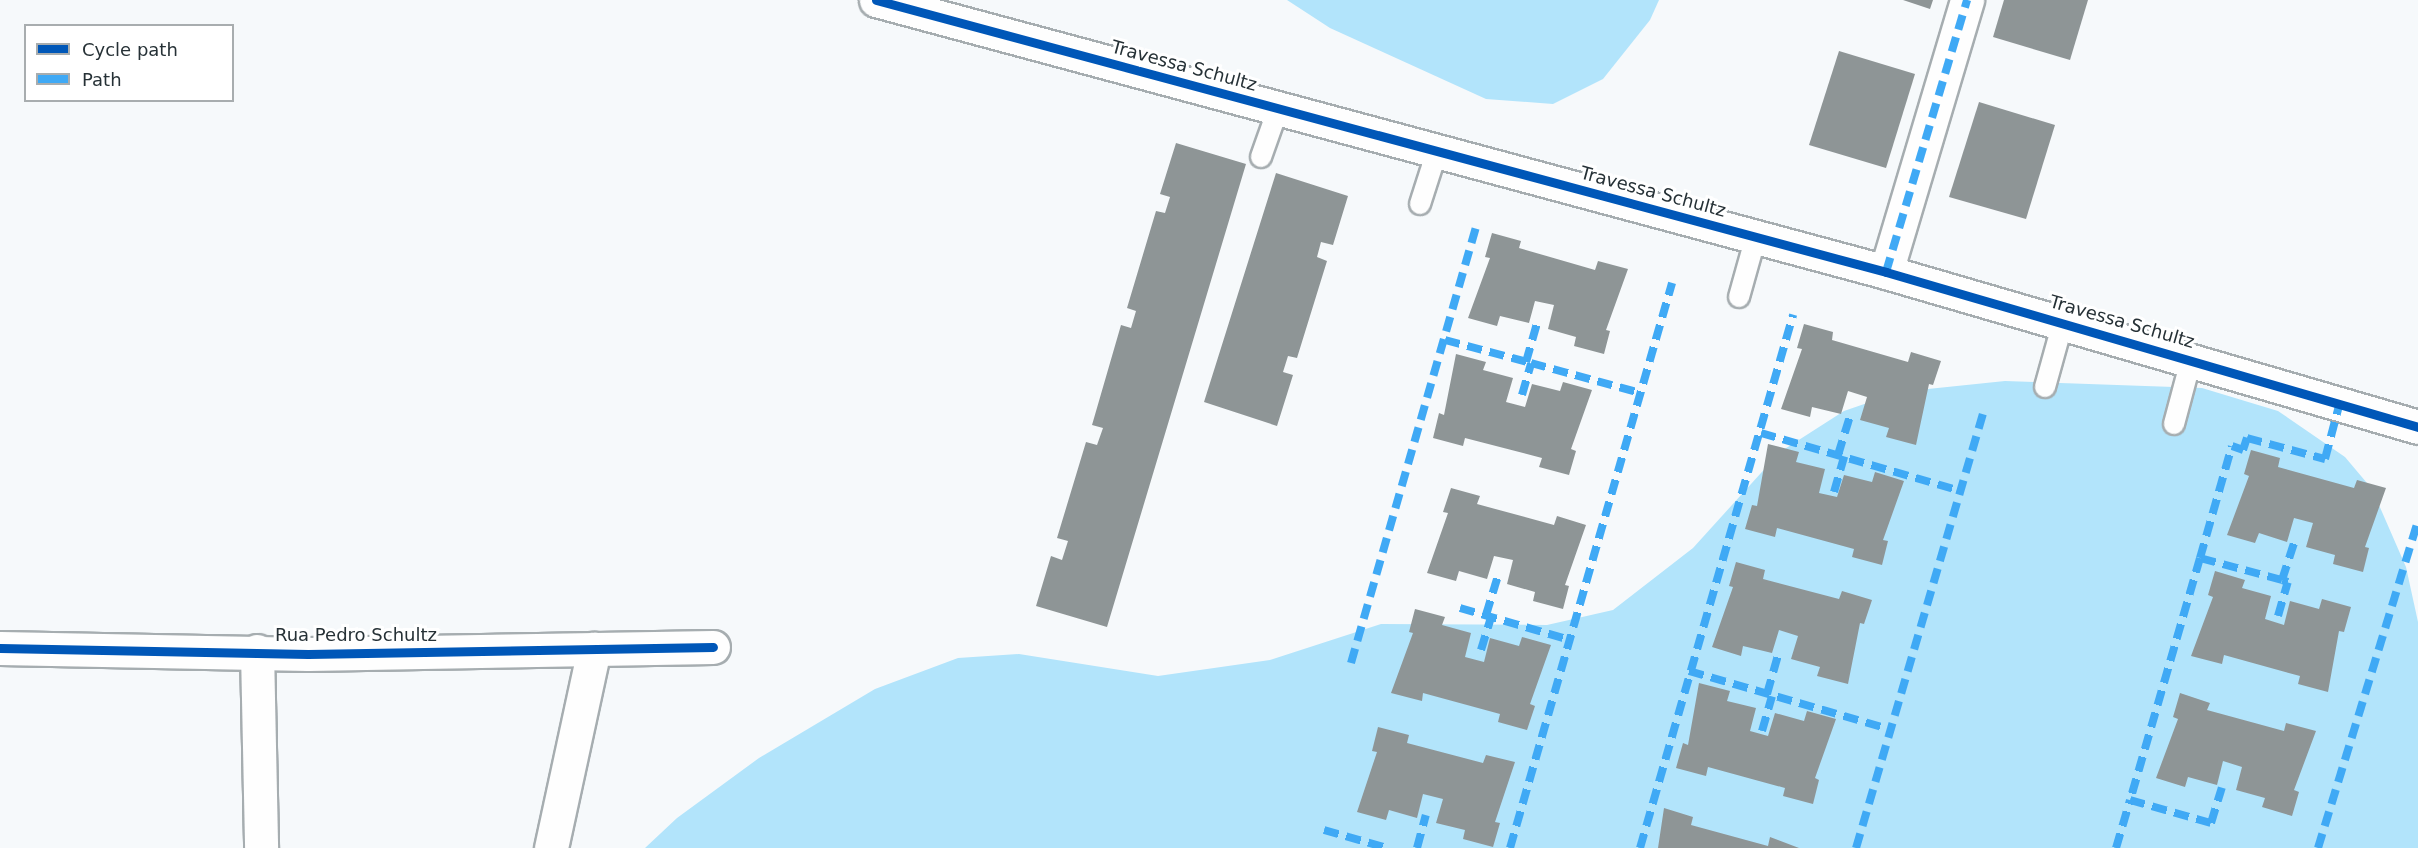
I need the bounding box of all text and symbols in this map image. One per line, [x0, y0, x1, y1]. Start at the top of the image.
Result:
legend [24, 24, 234, 102]
street label: Travessa Schultz [1109, 36, 1259, 96]
text: Cycle path [82, 39, 178, 60]
text: Path [82, 69, 122, 90]
street label: Travessa Schultz [1578, 162, 1728, 222]
street label: Travessa Schultz [2047, 291, 2197, 353]
street label: Rua Pedro Schultz [275, 624, 437, 646]

